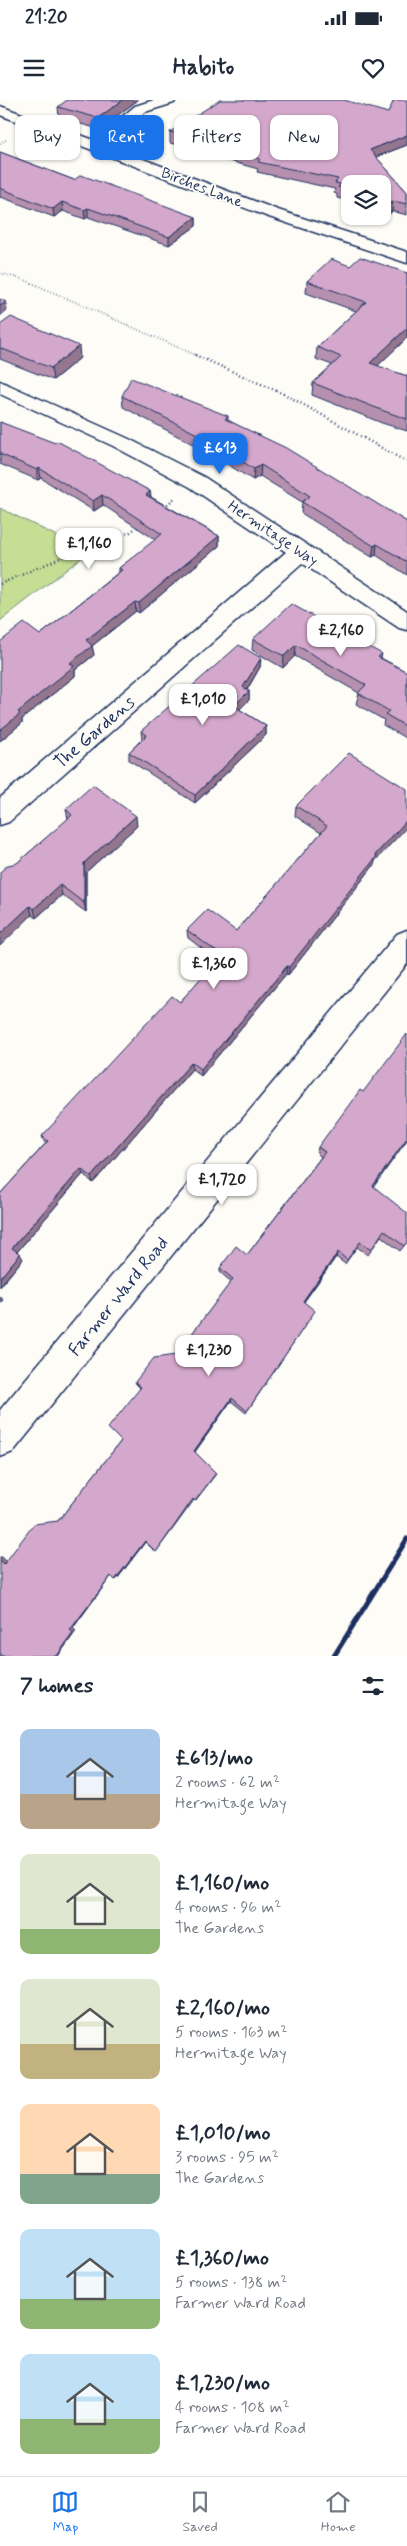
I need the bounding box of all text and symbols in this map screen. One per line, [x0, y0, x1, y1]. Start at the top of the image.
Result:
text: 21:20 [25, 5, 68, 30]
icon: menu [20, 54, 48, 82]
text: Habito [173, 54, 234, 82]
icon: heart [359, 54, 387, 82]
chip: Buy [15, 115, 80, 160]
chip: Rent [90, 115, 164, 160]
chip: Filters [174, 115, 260, 160]
chip: New [270, 115, 338, 160]
street label: Birches Lane [158, 163, 245, 213]
map controls [341, 175, 391, 225]
button: layers [341, 175, 391, 225]
pin: £613 [190, 432, 250, 475]
text: £613 [204, 438, 236, 459]
street label: Hermitage Way [223, 496, 321, 572]
pin: £1,160 [48, 528, 130, 570]
text: £1,160 [66, 533, 112, 554]
pin: £2,160 [300, 614, 382, 657]
text: £2,160 [318, 620, 364, 641]
pin: £1,010 [162, 684, 244, 726]
text: £1,010 [180, 689, 226, 710]
street label: The Gardens [49, 691, 140, 775]
pin: £1,360 [173, 948, 255, 990]
text: £1,360 [191, 953, 237, 974]
pin: £1,720 [181, 1164, 263, 1206]
text: £1,720 [198, 1169, 246, 1190]
street label: Farmer Ward Road [63, 1232, 174, 1361]
pin: £1,230 [168, 1334, 250, 1377]
text: £1,230 [186, 1340, 232, 1361]
text: 7 homes [20, 1672, 93, 1700]
icon: filters [359, 1672, 387, 1700]
text: £613/mo [175, 1744, 253, 1772]
icon: home [60, 1749, 120, 1809]
text: 2 rooms · 62 m² [175, 1772, 280, 1793]
text: Hermitage Way [175, 1793, 287, 1814]
text: £1,160/mo [175, 1869, 269, 1897]
icon: home [60, 1874, 120, 1934]
text: 4 rooms · 96 m² [175, 1897, 281, 1918]
text: The Gardens [175, 1918, 264, 1939]
text: £2,160/mo [175, 1994, 270, 2022]
icon: home [60, 1999, 120, 2059]
text: 5 rooms · 163 m² [175, 2022, 287, 2043]
text: Hermitage Way [175, 2043, 287, 2064]
text: £1,010/mo [175, 2119, 270, 2147]
icon: home [60, 2124, 120, 2184]
text: 3 rooms · 95 m² [175, 2147, 279, 2168]
text: The Gardens [175, 2168, 264, 2189]
text: £1,360/mo [175, 2244, 269, 2272]
icon: home [60, 2249, 120, 2309]
text: 5 rooms · 138 m² [175, 2272, 287, 2293]
text: Farmer Ward Road [175, 2293, 306, 2314]
text: £1,230/mo [175, 2369, 270, 2397]
icon: home [60, 2374, 120, 2434]
text: 4 rooms · 108 m² [175, 2397, 290, 2418]
text: Farmer Ward Road [175, 2418, 306, 2439]
tab: Map [51, 2488, 79, 2536]
tab: Saved [182, 2488, 218, 2536]
tab: Home [321, 2488, 356, 2536]

